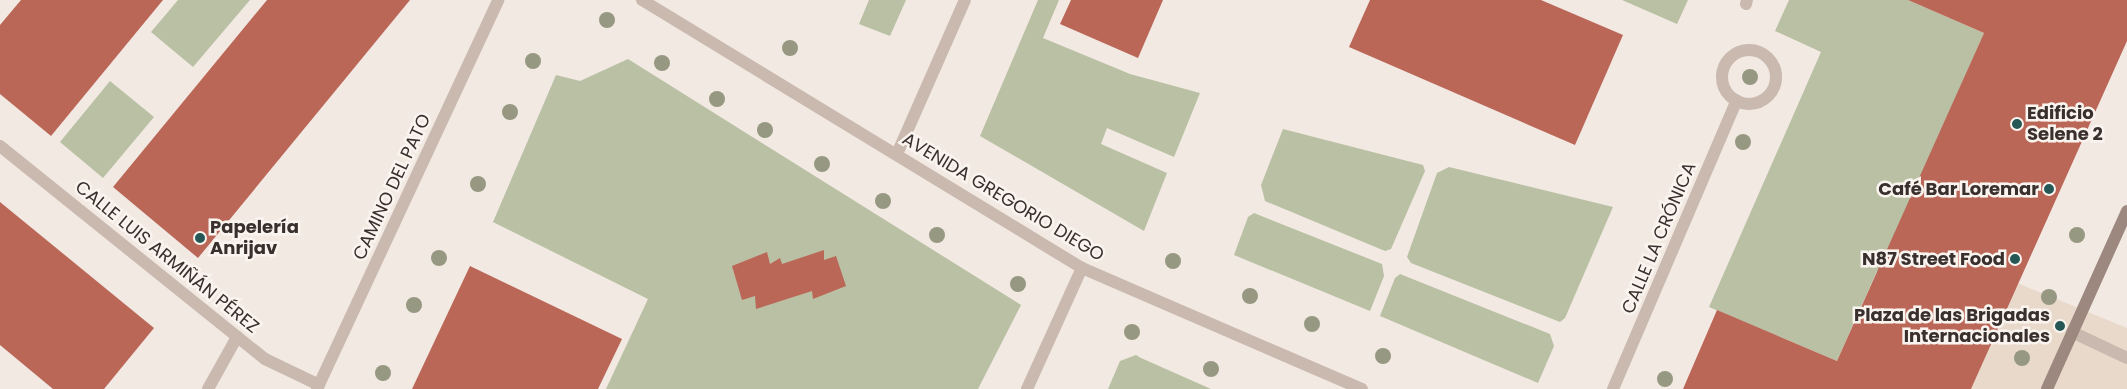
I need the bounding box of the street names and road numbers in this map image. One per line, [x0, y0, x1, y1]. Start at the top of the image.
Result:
street label: CAMINO DEL PATO [349, 111, 435, 263]
street label: AVENIDA GREGORIO DIEGO [898, 128, 1108, 266]
street label: CALLE LA CRÓNICA [1617, 159, 1701, 317]
street label: CALLE LUIS ARMIÑÁN PÉREZ [71, 176, 263, 338]

